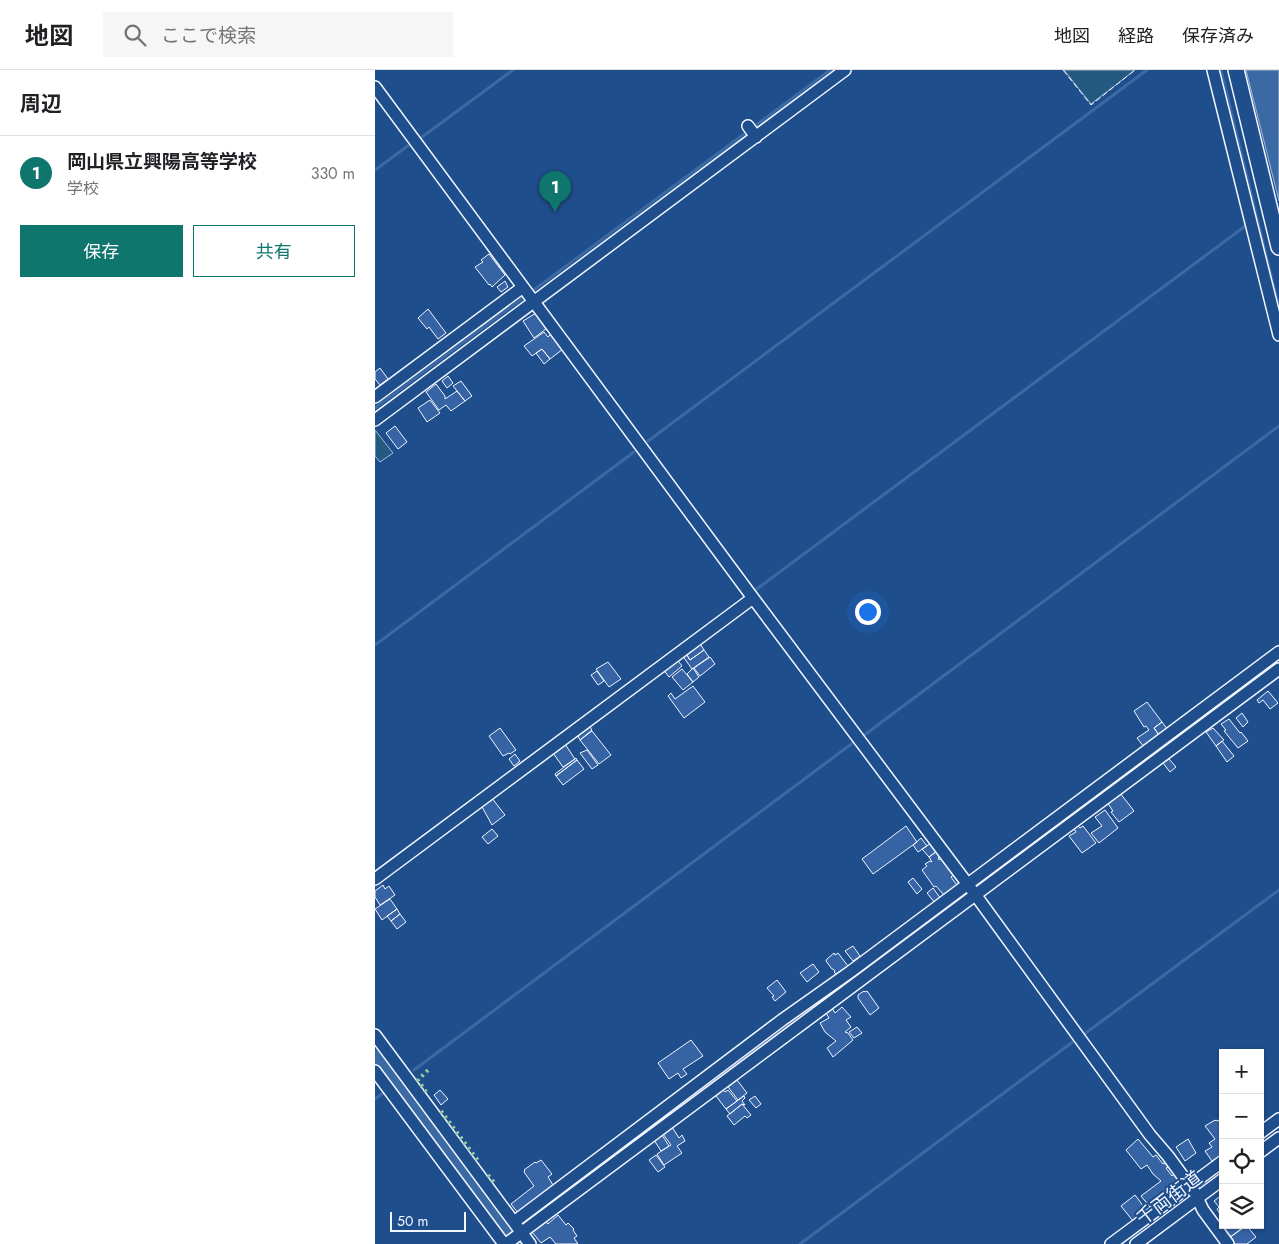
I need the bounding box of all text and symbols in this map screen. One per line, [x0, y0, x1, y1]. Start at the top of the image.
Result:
search box [103, 12, 453, 57]
text: 地図 [25, 18, 73, 53]
icon: search [121, 21, 149, 49]
text: ここで検索 [161, 22, 256, 49]
text: 地図 [1054, 23, 1090, 49]
text: 経路 [1118, 23, 1154, 49]
text: 保存済み [1182, 23, 1254, 49]
text: 周辺 [20, 89, 62, 119]
text: 岡山県立興陽高等学校 [67, 148, 257, 175]
text: 1 [32, 162, 40, 185]
text: 330 m [311, 162, 355, 185]
pin: 1 [539, 171, 571, 212]
text: 学校 [67, 177, 99, 200]
button: 保存 [20, 225, 183, 277]
button: 共有 [193, 225, 355, 277]
your location [855, 599, 881, 625]
map controls [1219, 1049, 1264, 1229]
button: + [1219, 1049, 1264, 1094]
button: − [1219, 1094, 1264, 1139]
button: locate [1219, 1139, 1264, 1184]
street label: 千両街道 [1131, 1164, 1207, 1232]
button: layers [1219, 1184, 1264, 1229]
scale bar [390, 1209, 466, 1232]
text: 50 m [397, 1211, 428, 1231]

